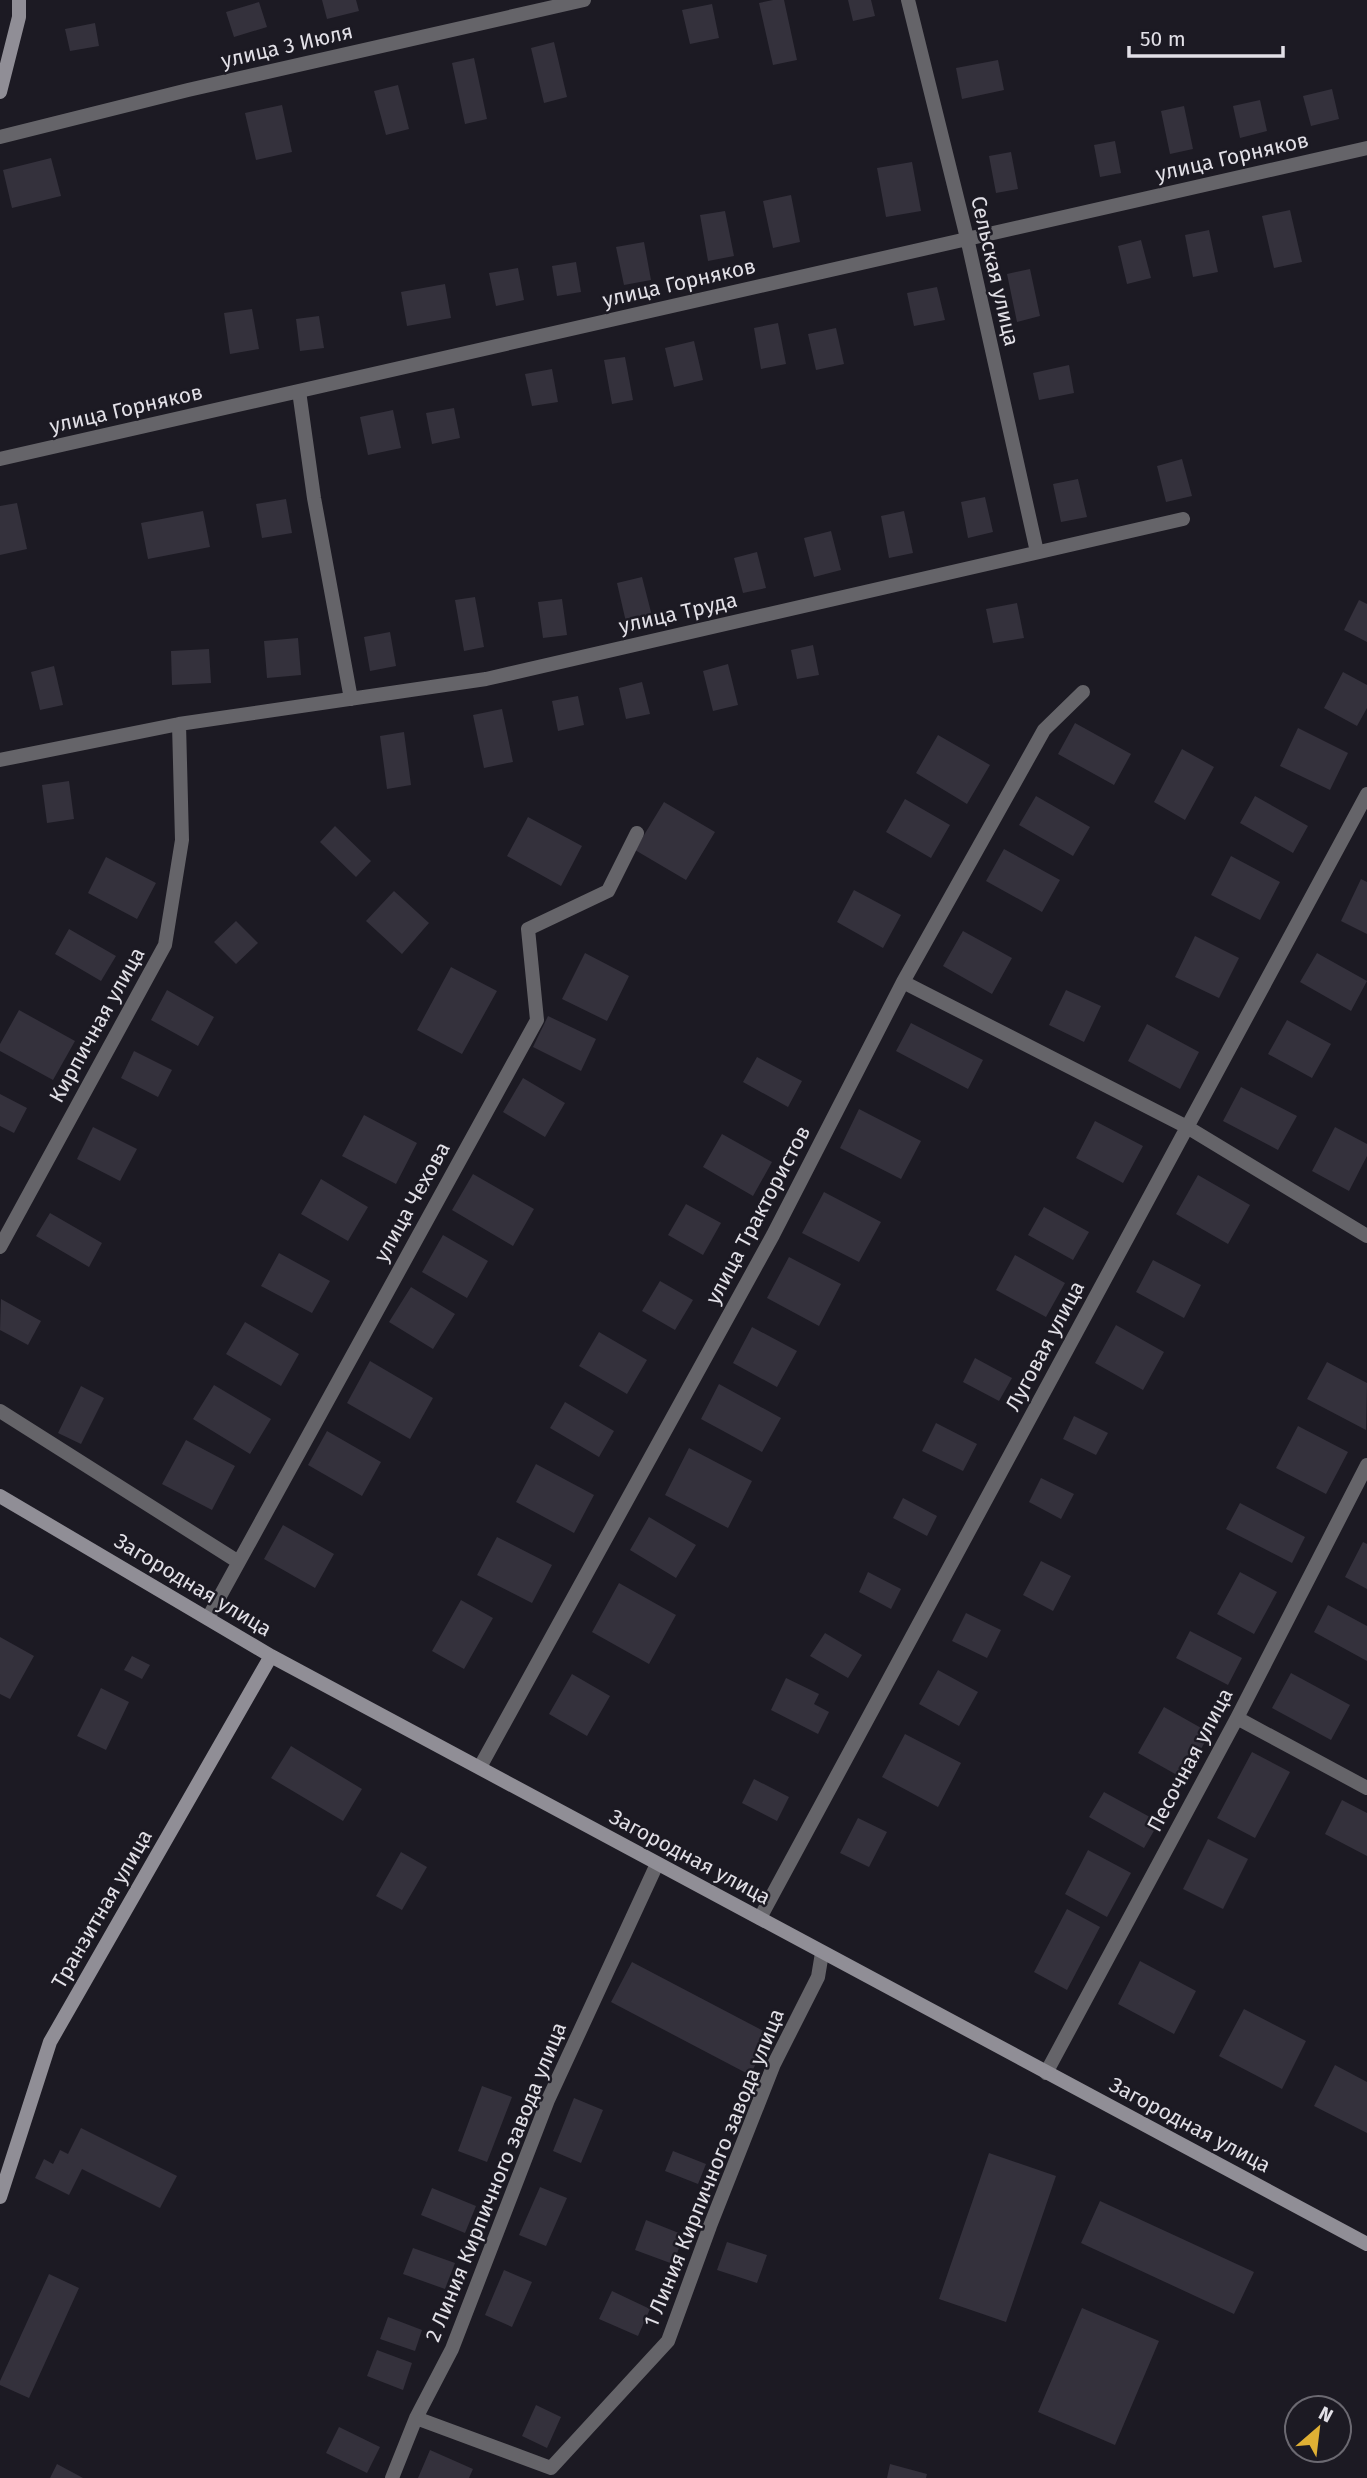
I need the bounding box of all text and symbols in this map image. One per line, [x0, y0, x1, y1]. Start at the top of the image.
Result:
scale bar [1129, 14, 1283, 58]
street label: улица 3 Июля [219, 18, 355, 74]
text: 50 m [1140, 26, 1186, 52]
street label: улица Горняков [1153, 127, 1311, 187]
street label: Сельская улица [965, 193, 1025, 349]
street label: улица Горняков [600, 253, 758, 313]
street label: улица Горняков [47, 379, 205, 439]
street label: улица Труда [616, 587, 740, 639]
street label: Кирпичная улица [44, 943, 150, 1107]
street label: улица Трактористов [700, 1121, 816, 1309]
street label: улица Чехова [368, 1137, 456, 1267]
street label: Луговая улица [1000, 1276, 1090, 1416]
street label: Загородная улица [110, 1528, 276, 1642]
street label: Песочная улица [1141, 1684, 1239, 1836]
street label: Загородная улица [605, 1804, 775, 1910]
street label: Транзитная улица [46, 1825, 158, 1993]
street label: 1 Линия Кирпичного завода улица [638, 2005, 790, 2331]
street label: 2 Линия Кирпичного завода улица [420, 2018, 572, 2346]
street label: Загородная улица [1105, 2072, 1275, 2178]
north arrow [1283, 2394, 1353, 2464]
text: N [1315, 2401, 1337, 2428]

